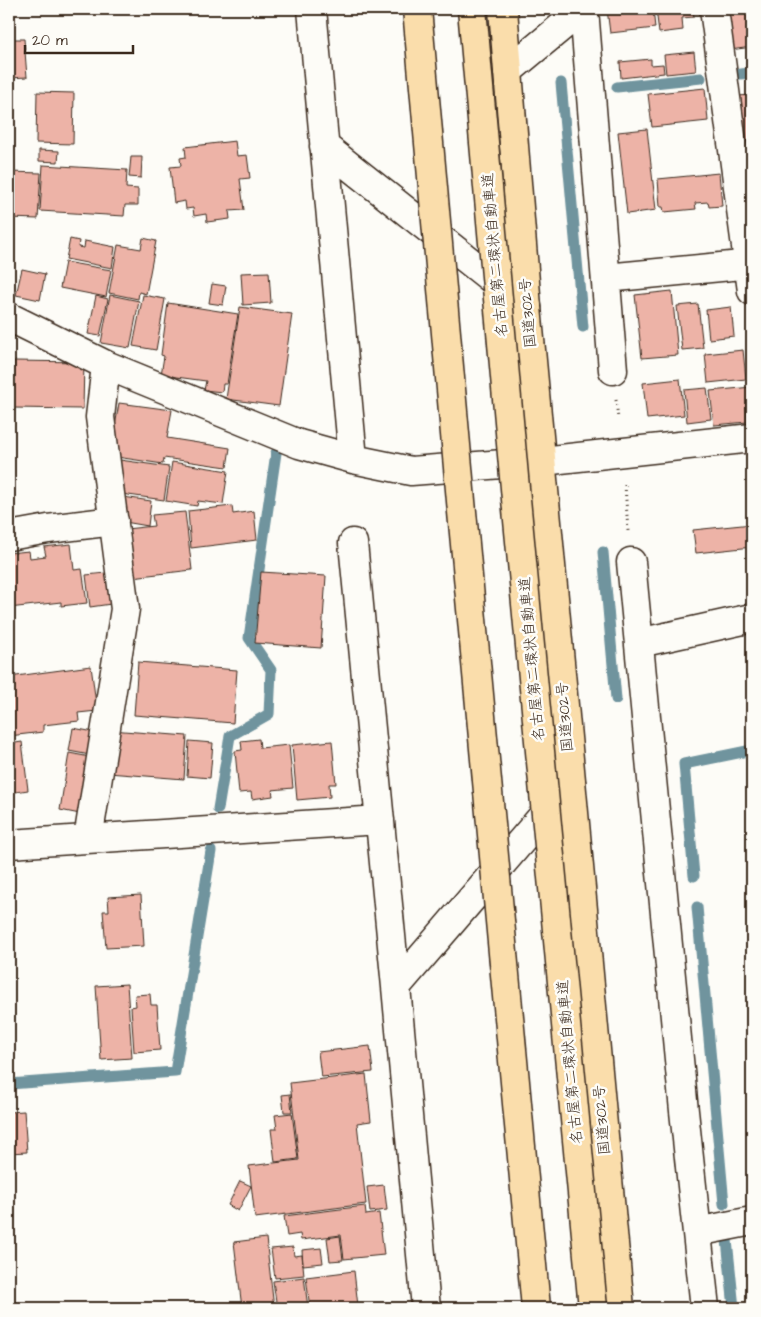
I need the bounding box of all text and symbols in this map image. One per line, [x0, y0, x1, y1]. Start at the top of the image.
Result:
scale bar [25, 22, 132, 54]
text: 20 m [32, 30, 68, 51]
street label: 名古屋第二環状自動車道 [477, 172, 513, 338]
street label: 国道302号 [514, 277, 542, 349]
street label: 名古屋第二環状自動車道 [514, 576, 550, 742]
street label: 国道302号 [551, 681, 579, 753]
street label: 名古屋第二環状自動車道 [552, 979, 588, 1145]
street label: 国道302号 [588, 1084, 616, 1156]

